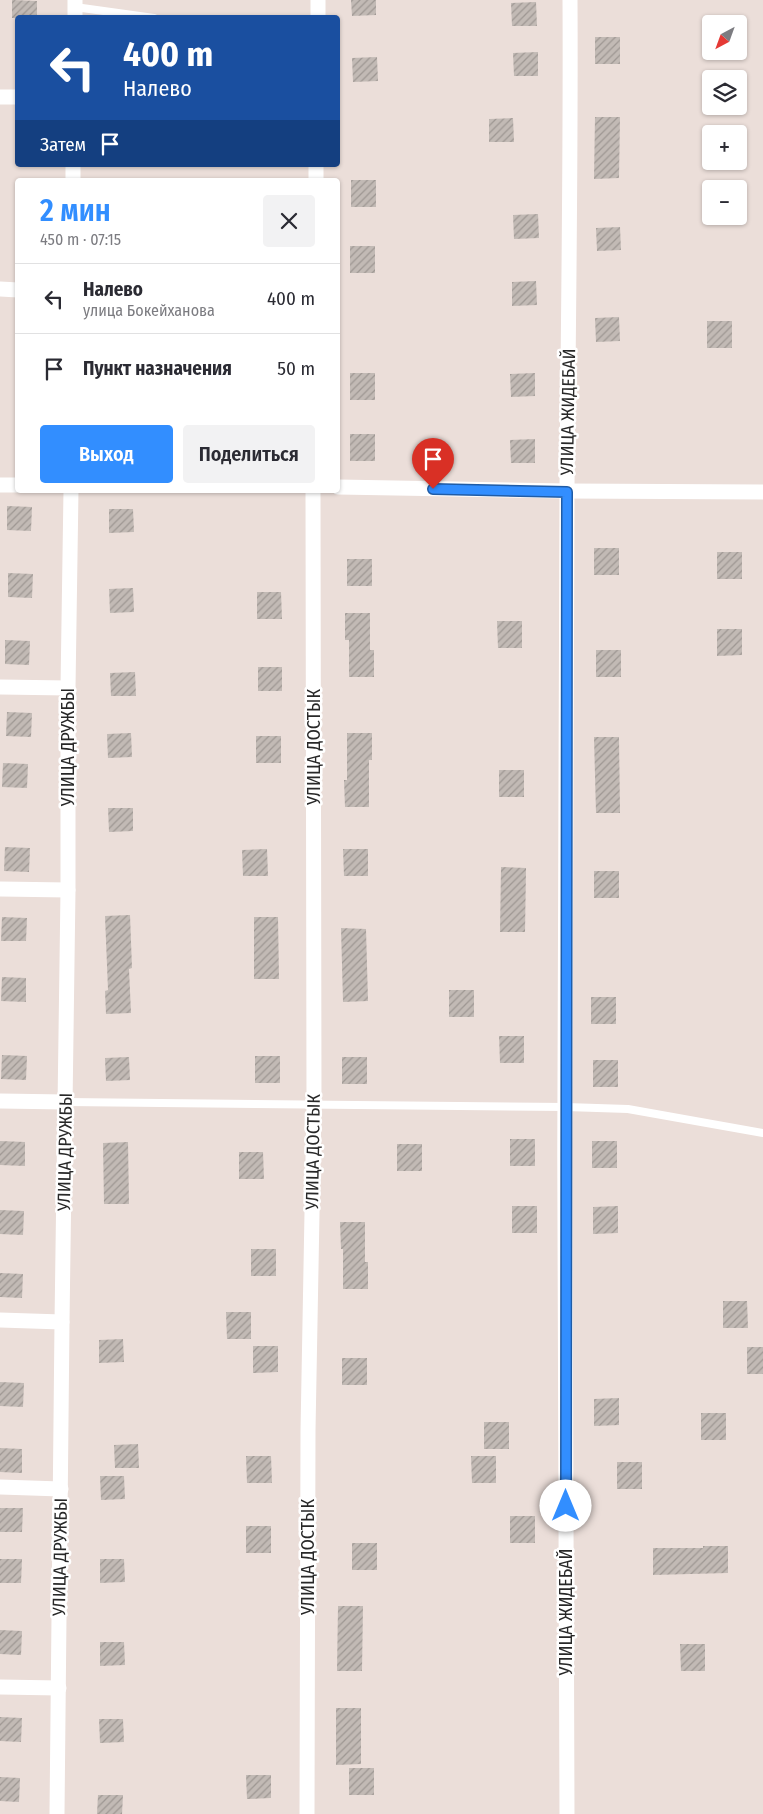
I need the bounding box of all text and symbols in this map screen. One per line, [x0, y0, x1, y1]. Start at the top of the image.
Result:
north arrow [702, 15, 748, 60]
map controls [702, 15, 747, 225]
text: 400 m [123, 33, 213, 75]
icon: left [40, 35, 105, 100]
button: layers [702, 70, 747, 115]
text: Налево [123, 75, 192, 102]
button: + [702, 125, 747, 170]
icon: arrive [96, 130, 124, 158]
text: Затем [40, 133, 86, 156]
button: − [702, 180, 747, 225]
text: 2 мин [40, 193, 111, 229]
button: close [263, 195, 315, 247]
text: 450 m · 07:15 [40, 230, 121, 249]
text: Налево [83, 278, 143, 301]
icon: left [40, 285, 68, 313]
text: 400 m [267, 287, 315, 310]
text: улица Бокейханова [83, 301, 215, 320]
street label: УЛИЦА ЖИДЕБАЙ [556, 348, 580, 477]
icon: arrive [40, 355, 68, 383]
text: Пункт назначения [83, 357, 232, 380]
text: 50 m [277, 357, 315, 380]
button: Выход [40, 425, 173, 483]
button: Поделиться [183, 425, 315, 483]
pin [412, 438, 454, 489]
icon: arrive [419, 445, 447, 473]
street label: УЛИЦА ДРУЖБЫ [57, 688, 79, 807]
street label: УЛИЦА ДОСТЫК [303, 689, 325, 806]
street label: УЛИЦА ДРУЖБЫ [53, 1093, 77, 1212]
street label: УЛИЦА ДОСТЫК [301, 1093, 325, 1211]
position arrow [539, 1479, 591, 1531]
street label: УЛИЦА ДРУЖБЫ [48, 1498, 72, 1617]
street label: УЛИЦА ДОСТЫК [297, 1499, 319, 1616]
street label: УЛИЦА ЖИДЕБАЙ [555, 1549, 577, 1676]

